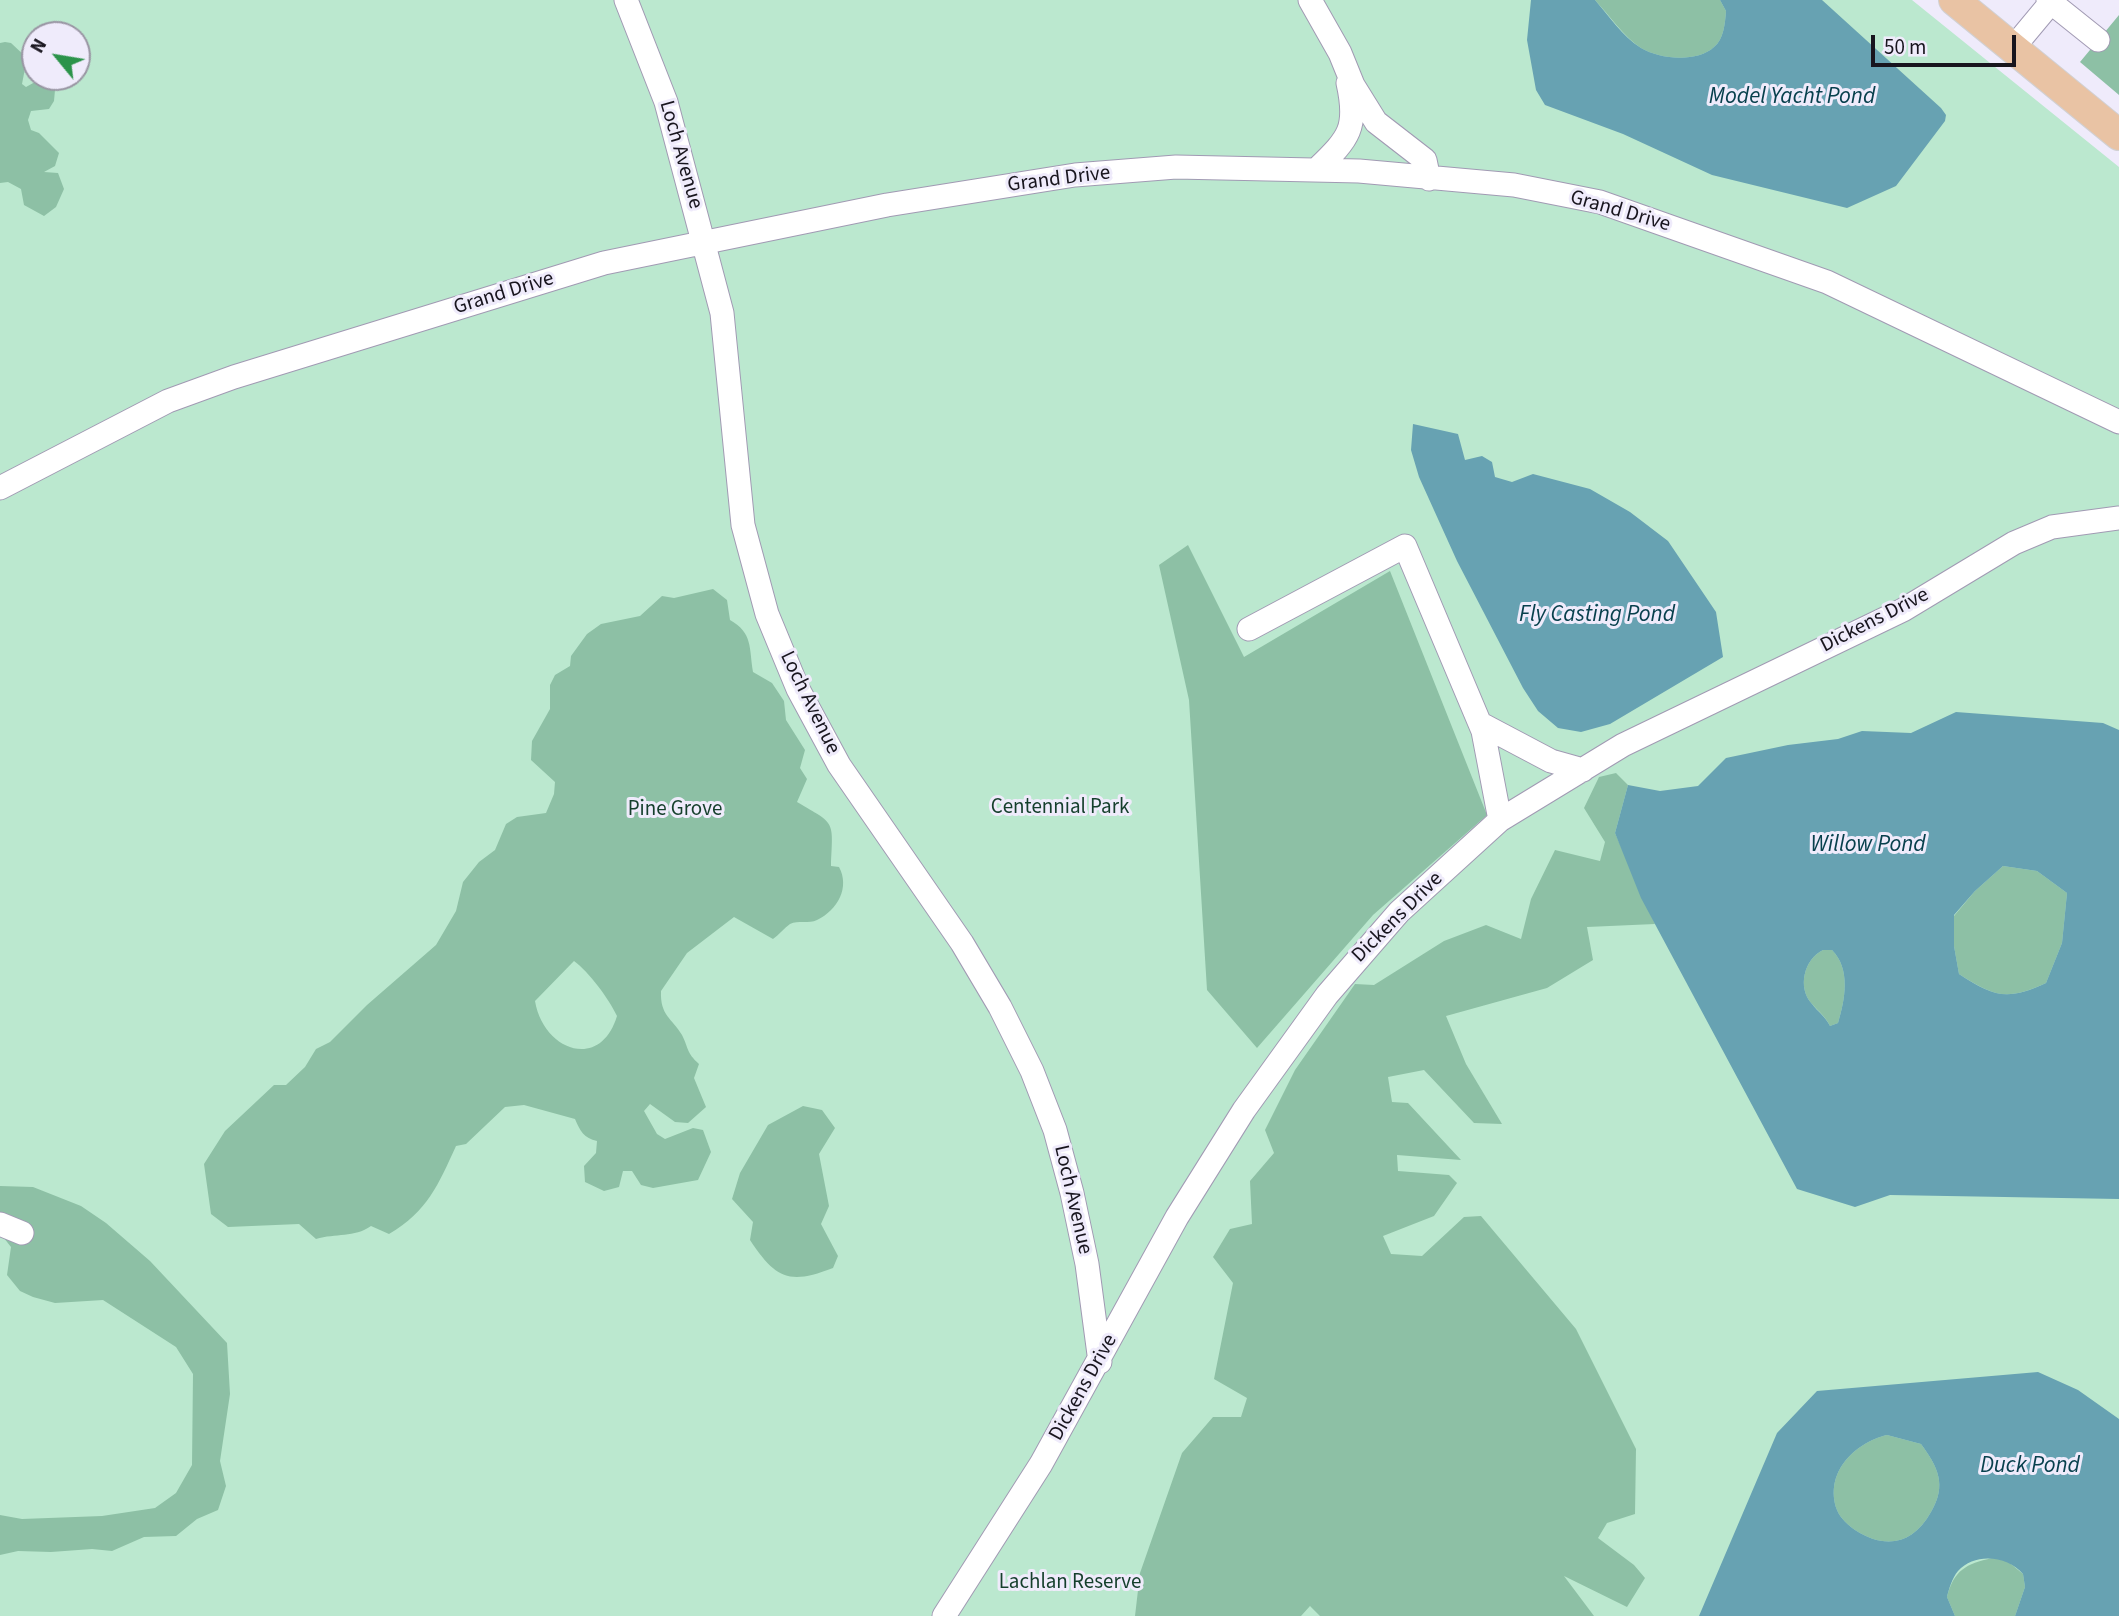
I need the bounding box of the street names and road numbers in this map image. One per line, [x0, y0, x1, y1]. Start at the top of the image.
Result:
street label: Loch Avenue [653, 98, 707, 212]
street label: Grand Drive [1006, 161, 1112, 199]
street label: Grand Drive [1567, 186, 1673, 238]
street label: Grand Drive [451, 267, 557, 321]
street label: Dickens Drive [1817, 583, 1933, 659]
street label: Loch Avenue [773, 647, 845, 759]
street label: Dickens Drive [1347, 867, 1449, 969]
street label: Loch Avenue [1047, 1143, 1097, 1257]
street label: Dickens Drive [1044, 1330, 1124, 1446]

